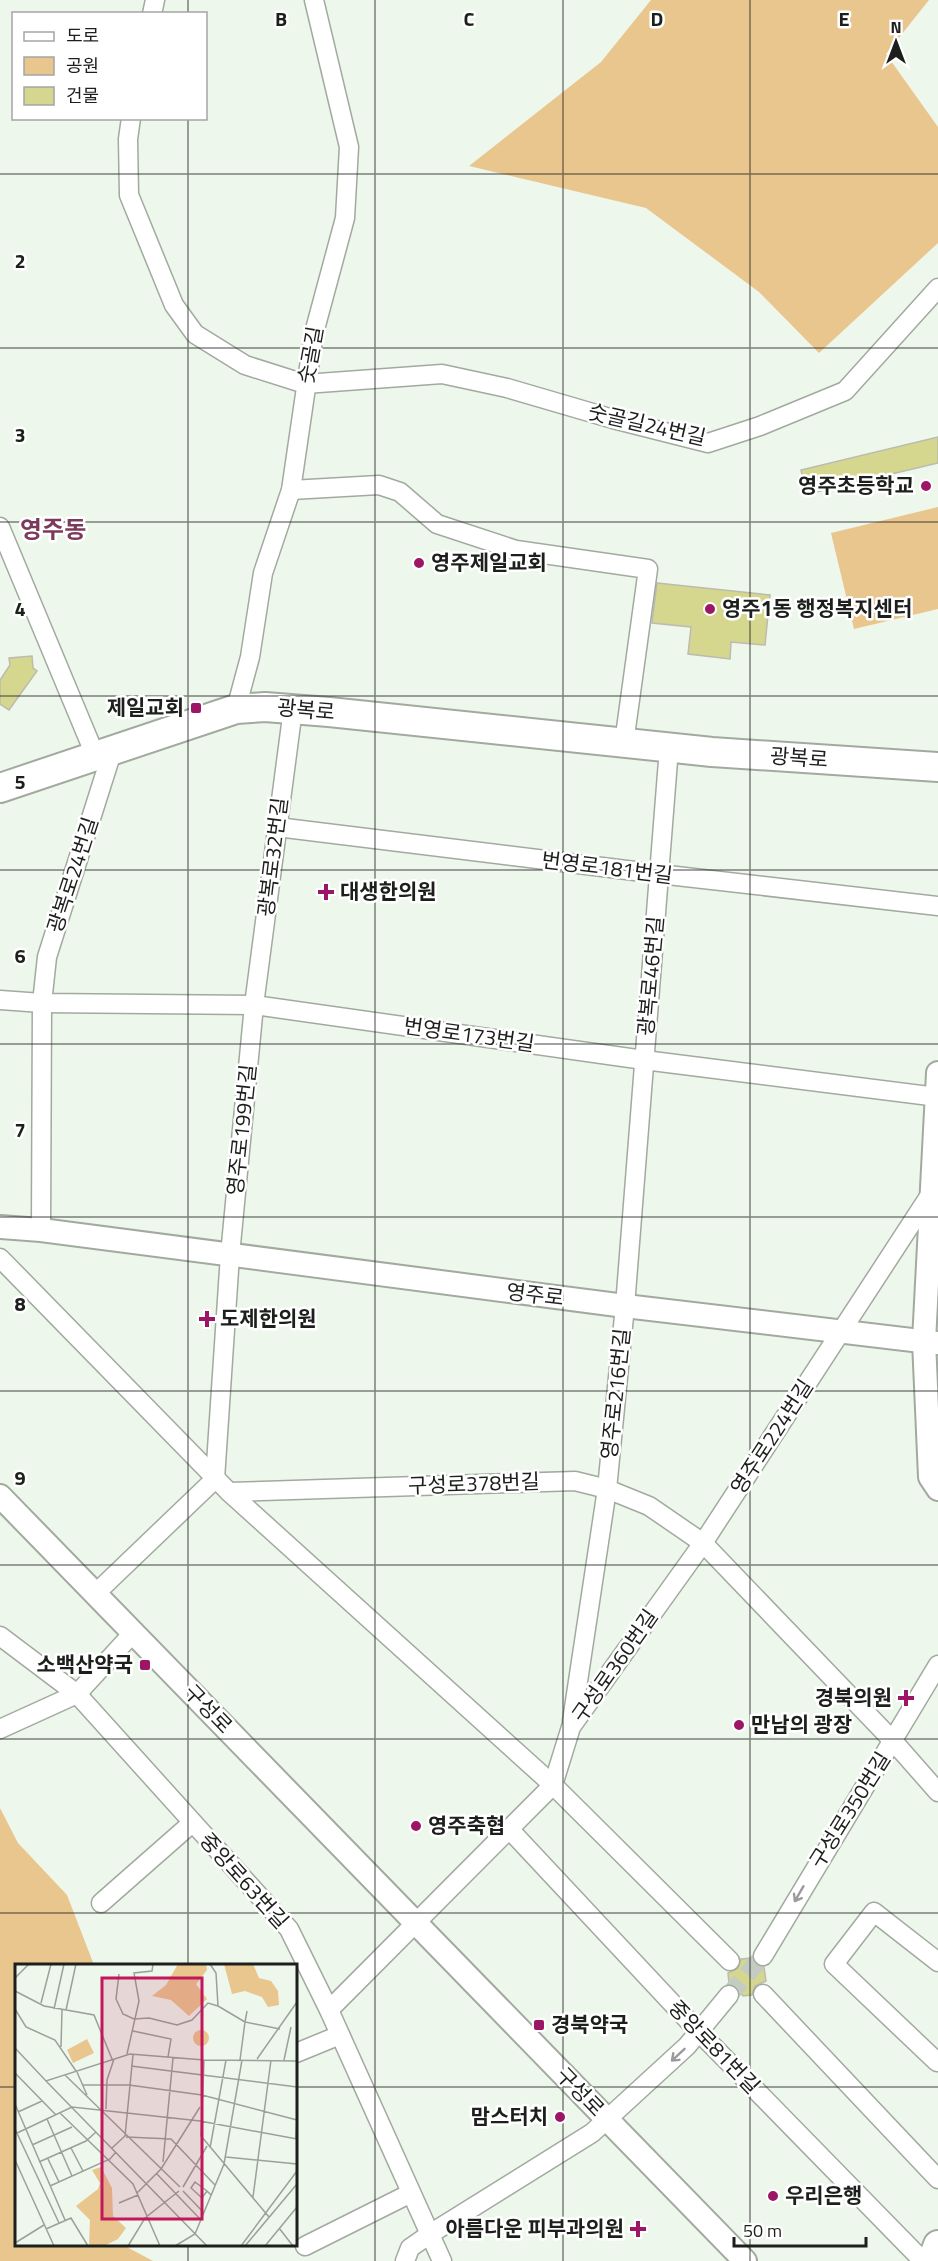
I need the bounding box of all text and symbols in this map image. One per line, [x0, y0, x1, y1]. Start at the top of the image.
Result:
text: B [275, 3, 287, 34]
text: C [464, 3, 475, 34]
text: D [651, 3, 663, 34]
text: E [838, 3, 850, 34]
legend [12, 12, 207, 120]
north arrow [866, 12, 926, 72]
text: N [890, 15, 902, 39]
text: 도로 [66, 22, 99, 49]
text: 공원 [66, 52, 99, 79]
text: 건물 [66, 82, 99, 109]
text: 2 [14, 245, 26, 276]
street label: 숫골길 [289, 324, 331, 386]
street label: 숫골길24번길 [585, 395, 709, 453]
text: 3 [14, 419, 26, 450]
place label: 영주초등학교 [798, 469, 914, 501]
marker: 영주초등학교 [919, 479, 933, 493]
district label: 영주동 [20, 511, 86, 547]
place label: 영주제일교회 [431, 546, 547, 578]
marker: 영주제일교회 [412, 556, 426, 570]
place label: 영주1동 행정복지센터 [722, 592, 912, 624]
text: 4 [14, 593, 26, 624]
marker: 영주1동 행정복지센터 [703, 602, 717, 616]
place label: 제일교회 [107, 691, 184, 723]
street label: 광복로 [276, 691, 336, 727]
marker: 제일교회 [189, 701, 203, 715]
street label: 광복로 [769, 739, 829, 775]
text: 5 [14, 766, 26, 797]
street label: 광복로32번길 [249, 795, 295, 918]
street label: 광복로24번길 [38, 813, 106, 937]
street label: 번영로181번길 [540, 843, 675, 891]
place label: 대생한의원 [340, 875, 437, 907]
marker: 대생한의원 [317, 883, 335, 901]
street label: 광복로46번길 [629, 915, 671, 1037]
text: 6 [14, 940, 26, 971]
street label: 번영로173번길 [402, 1009, 537, 1059]
street label: 영주로199번길 [218, 1063, 264, 1197]
text: 7 [14, 1114, 26, 1145]
street label: 영주로 [504, 1275, 566, 1313]
text: 8 [14, 1288, 26, 1319]
place label: 도제한의원 [220, 1302, 317, 1334]
marker: 도제한의원 [198, 1310, 216, 1328]
street label: 영주로216번길 [592, 1327, 638, 1461]
street label: 영주로224번길 [722, 1372, 820, 1500]
text: 9 [14, 1462, 26, 1493]
street label: 구성로378번길 [408, 1465, 540, 1501]
street label: 구성로360번길 [563, 1602, 665, 1729]
place label: 소백산약국 [36, 1648, 133, 1680]
marker: 소백산약국 [138, 1658, 152, 1672]
street label: 구성로 [177, 1676, 240, 1740]
place label: 경북의원 [815, 1681, 892, 1713]
marker: 경북의원 [897, 1689, 915, 1707]
place label: 만남의 광장 [751, 1708, 852, 1740]
marker: 만남의 광장 [732, 1718, 746, 1732]
street label: 구성로350번길 [801, 1745, 898, 1874]
place label: 영주축협 [428, 1809, 505, 1841]
marker: 영주축협 [409, 1819, 423, 1833]
street label: 중앙로63번길 [193, 1825, 297, 1936]
one-way arrow [793, 1885, 805, 1902]
inset map [15, 1964, 297, 2246]
street label: 중앙로81번길 [661, 1992, 768, 2101]
place label: 경북약국 [551, 2008, 628, 2040]
marker: 경북약국 [532, 2018, 546, 2032]
one-way arrow [670, 2048, 685, 2062]
street label: 구성로 [549, 2059, 612, 2123]
place label: 맘스터치 [471, 2100, 548, 2132]
marker: 맘스터치 [553, 2110, 567, 2124]
place label: 우리은행 [785, 2179, 862, 2211]
marker: 우리은행 [766, 2189, 780, 2203]
scale bar [734, 2210, 866, 2248]
place label: 아름다운 피부과의원 [446, 2212, 624, 2244]
text: 50 m [743, 2217, 782, 2244]
marker: 아름다운 피부과의원 [629, 2220, 647, 2238]

